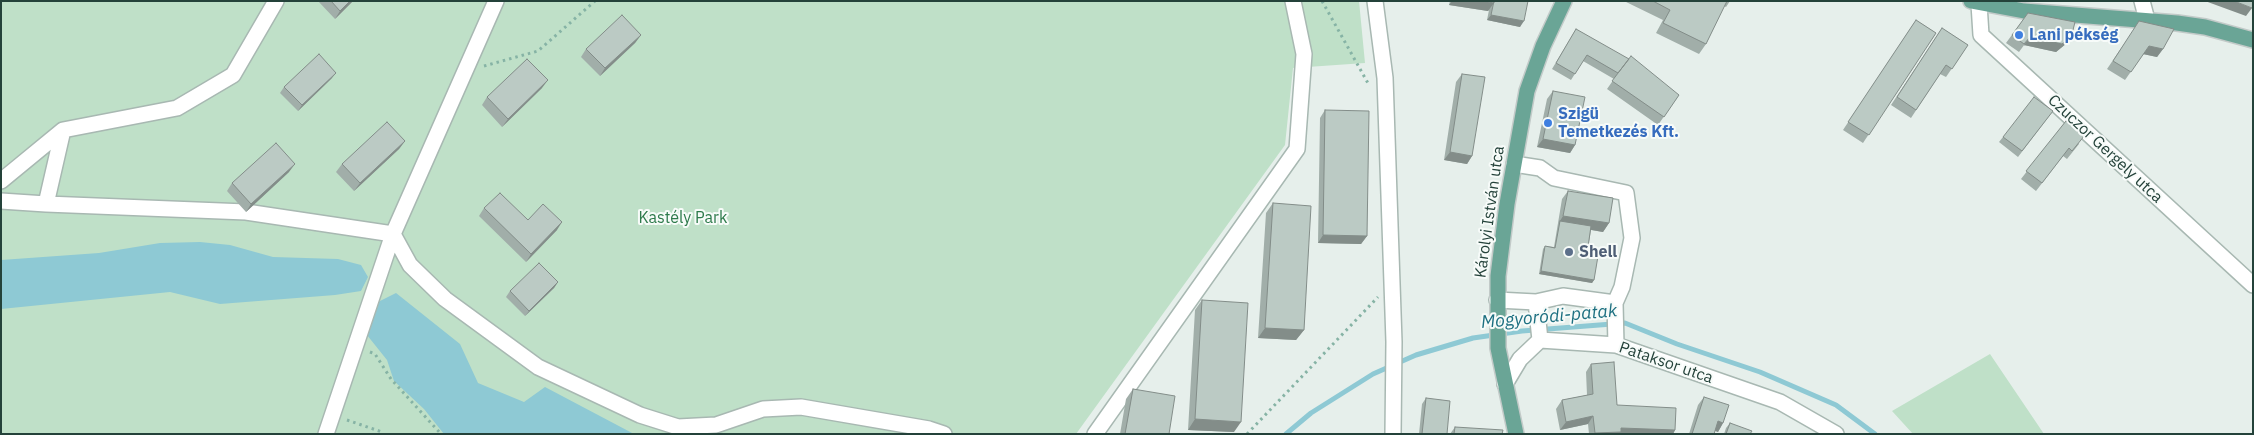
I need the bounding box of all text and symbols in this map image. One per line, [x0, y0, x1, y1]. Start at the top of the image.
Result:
place label: Lani pékség [2029, 25, 2118, 45]
marker: Lani pékség [2013, 29, 2025, 41]
street label: Czuczor Gergely utca [2044, 91, 2166, 207]
place label: Szigü Temetkezés Kft. [1558, 104, 1679, 142]
marker: Szigü Temetkezés Kft. [1542, 117, 1554, 129]
street label: Károlyi István utca [1471, 145, 1509, 279]
park label: Kastély Park [639, 208, 727, 228]
place label: Shell [1579, 242, 1617, 262]
marker: Shell [1563, 246, 1575, 258]
water label: Mogyoródi-patak [1480, 300, 1618, 334]
street label: Pataksor utca [1616, 338, 1716, 388]

